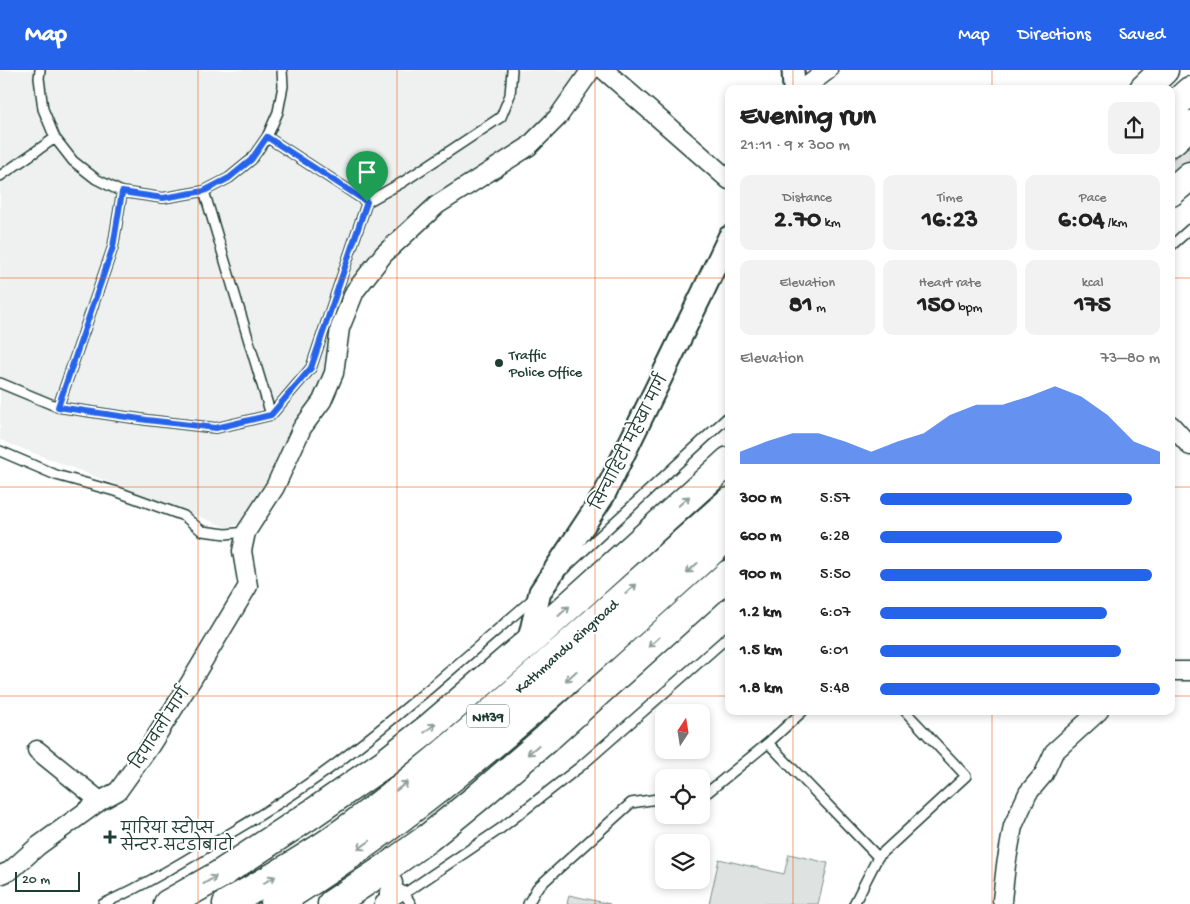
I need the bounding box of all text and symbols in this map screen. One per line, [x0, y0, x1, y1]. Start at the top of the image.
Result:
text: Map [25, 21, 67, 50]
text: Map [958, 25, 990, 46]
text: Directions [1018, 25, 1091, 46]
text: Saved [1119, 25, 1165, 46]
text: Evening run [740, 101, 876, 134]
button: share [1108, 102, 1160, 154]
text: 21:11 · 9 × 300 m [740, 137, 850, 156]
pin [346, 151, 388, 202]
icon: arrive [353, 158, 381, 186]
text: Distance [783, 190, 832, 207]
text: Time [937, 190, 963, 207]
text: Pace [1079, 190, 1106, 207]
text: 2.70 [774, 207, 821, 236]
text: 16:23 [922, 207, 978, 236]
text: 6:04 [1058, 207, 1105, 236]
text: km [821, 215, 841, 232]
text: /km [1105, 215, 1127, 232]
text: Elevation [780, 275, 835, 292]
text: Heart rate [919, 275, 981, 292]
text: kcal [1082, 275, 1104, 292]
text: 81 [789, 292, 813, 321]
text: 150 [917, 292, 955, 321]
text: 175 [1075, 292, 1111, 321]
text: m [813, 300, 826, 317]
text: bpm [955, 300, 982, 317]
place label: Traffic Police Office [508, 347, 583, 382]
text: Elevation [740, 350, 804, 369]
text: 73–80 m [1101, 350, 1160, 369]
marker: Traffic Police Office [493, 357, 505, 369]
street label: सिन्चाहिटी महेखा मार्ग [582, 369, 673, 514]
text: 300 m [740, 490, 782, 509]
text: 5:57 [820, 490, 850, 509]
one-way arrow [677, 495, 690, 507]
text: 600 m [740, 528, 781, 547]
text: 6:28 [820, 528, 850, 547]
one-way arrow [686, 562, 699, 574]
text: 900 m [740, 566, 781, 585]
text: 5:50 [820, 566, 851, 585]
one-way arrow [625, 583, 638, 595]
street label: Kathmandu Ringroad [512, 595, 624, 699]
text: 1.2 km [740, 604, 782, 623]
text: 6:07 [820, 604, 851, 623]
one-way arrow [557, 605, 570, 616]
one-way arrow [647, 636, 660, 647]
text: 1.5 km [740, 642, 782, 661]
text: 6:01 [820, 642, 849, 661]
one-way arrow [565, 670, 578, 682]
text: 1.8 km [740, 680, 783, 699]
text: 5:48 [820, 680, 850, 699]
street label: दिपावली मार्ग [124, 682, 195, 774]
road number: NH39 [467, 704, 509, 728]
north arrow [655, 704, 710, 759]
map controls [655, 704, 710, 889]
one-way arrow [423, 722, 436, 733]
one-way arrow [526, 744, 539, 756]
button: locate [655, 769, 710, 824]
one-way arrow [396, 781, 409, 792]
place label: मारिया स्टोप्स सेन्टर-सटडोबाटो [120, 816, 234, 856]
marker: मारिया स्टोप्स सेन्टर-सटडोबाटो [103, 830, 117, 844]
button: layers [655, 834, 710, 889]
one-way arrow [357, 840, 371, 850]
scale bar [15, 869, 80, 892]
text: 20 m [22, 872, 50, 889]
one-way arrow [203, 874, 217, 884]
one-way arrow [262, 874, 276, 884]

